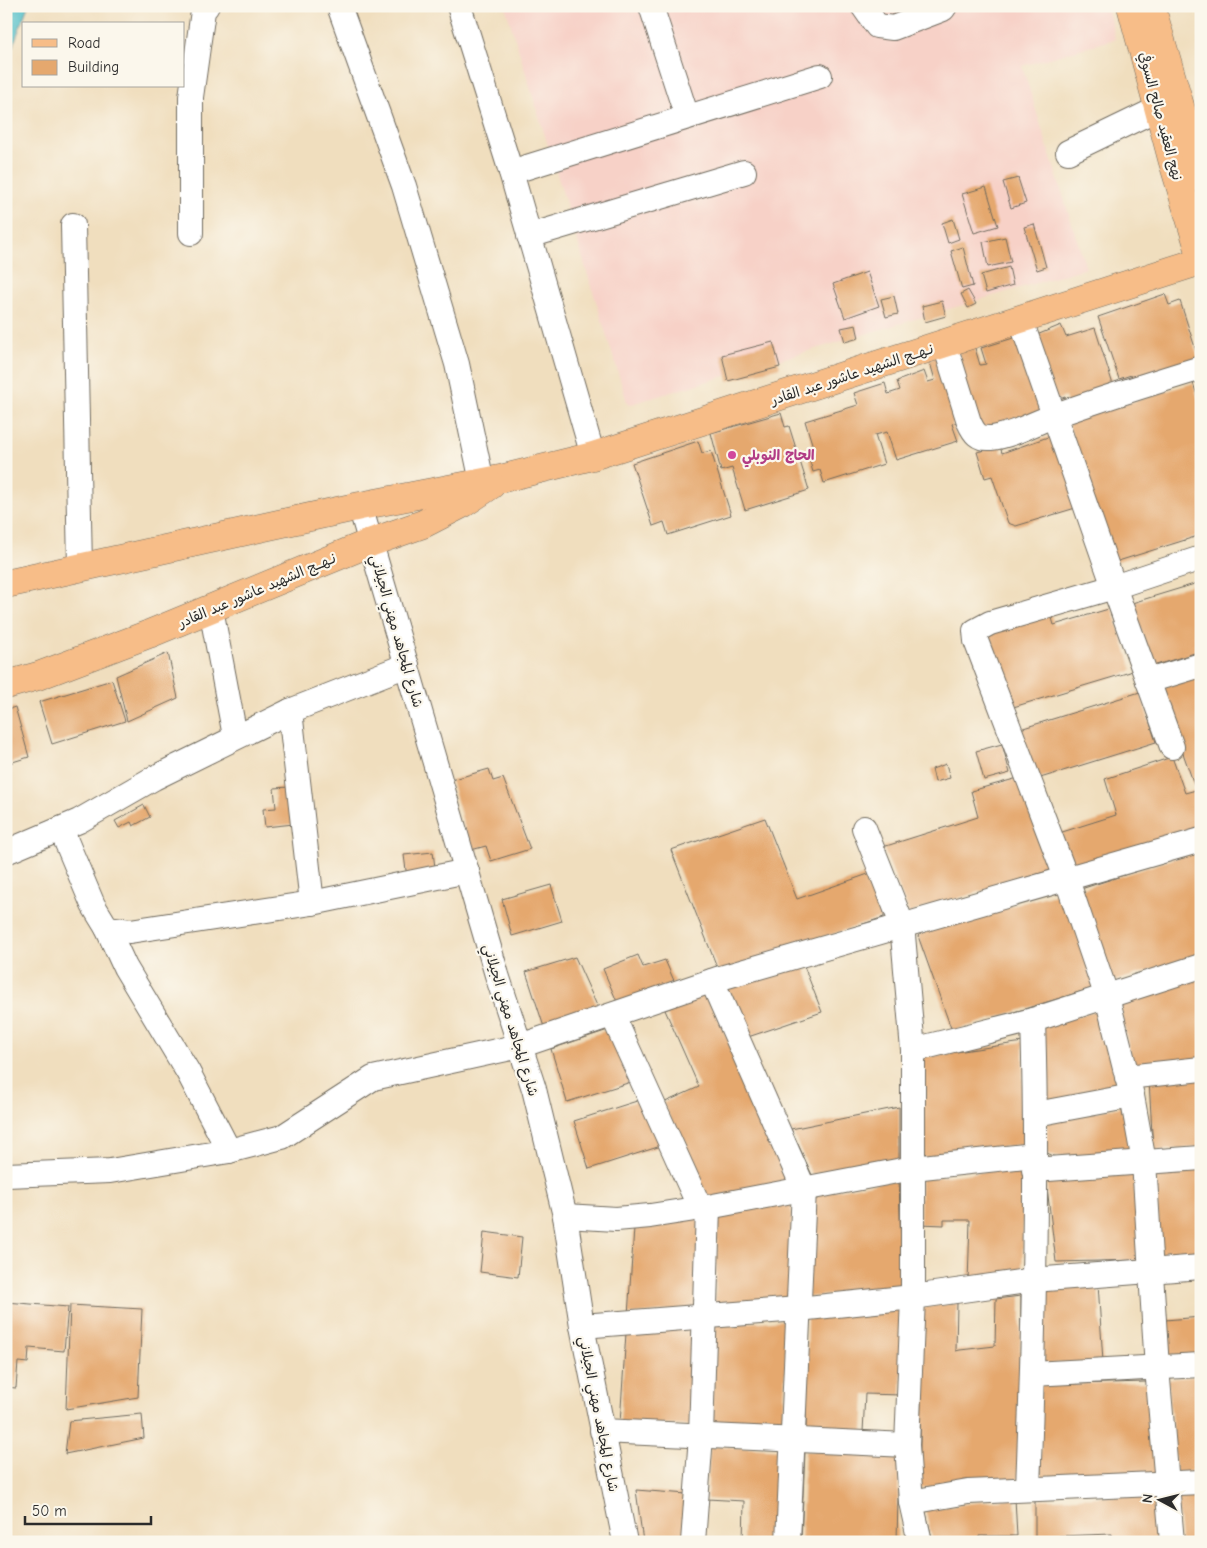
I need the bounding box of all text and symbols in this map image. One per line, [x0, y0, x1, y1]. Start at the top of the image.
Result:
legend [22, 22, 185, 88]
text: Road [68, 34, 100, 52]
street label: نهج العقيد صالح السوفي [1133, 50, 1186, 183]
text: Building [68, 58, 119, 76]
street label: نـهــج الشهيد عاشور عبد القادر [768, 340, 936, 410]
place label: الحاج النوبلي [742, 447, 815, 468]
marker: الحاج النوبلي [726, 449, 738, 461]
street label: نـهــج الشهيد عاشور عبد القادر [175, 549, 339, 633]
street label: شارع المجاهد مهني الجيلاني [363, 553, 427, 711]
street label: شارع المجاهد مهني الجيلاني [475, 942, 542, 1100]
street label: شارع المجاهد مهني الجيلاني [571, 1335, 622, 1494]
north arrow [1134, 1476, 1184, 1526]
scale bar [25, 1493, 151, 1525]
text: N [1139, 1493, 1157, 1504]
text: 50 m [32, 1502, 67, 1520]

